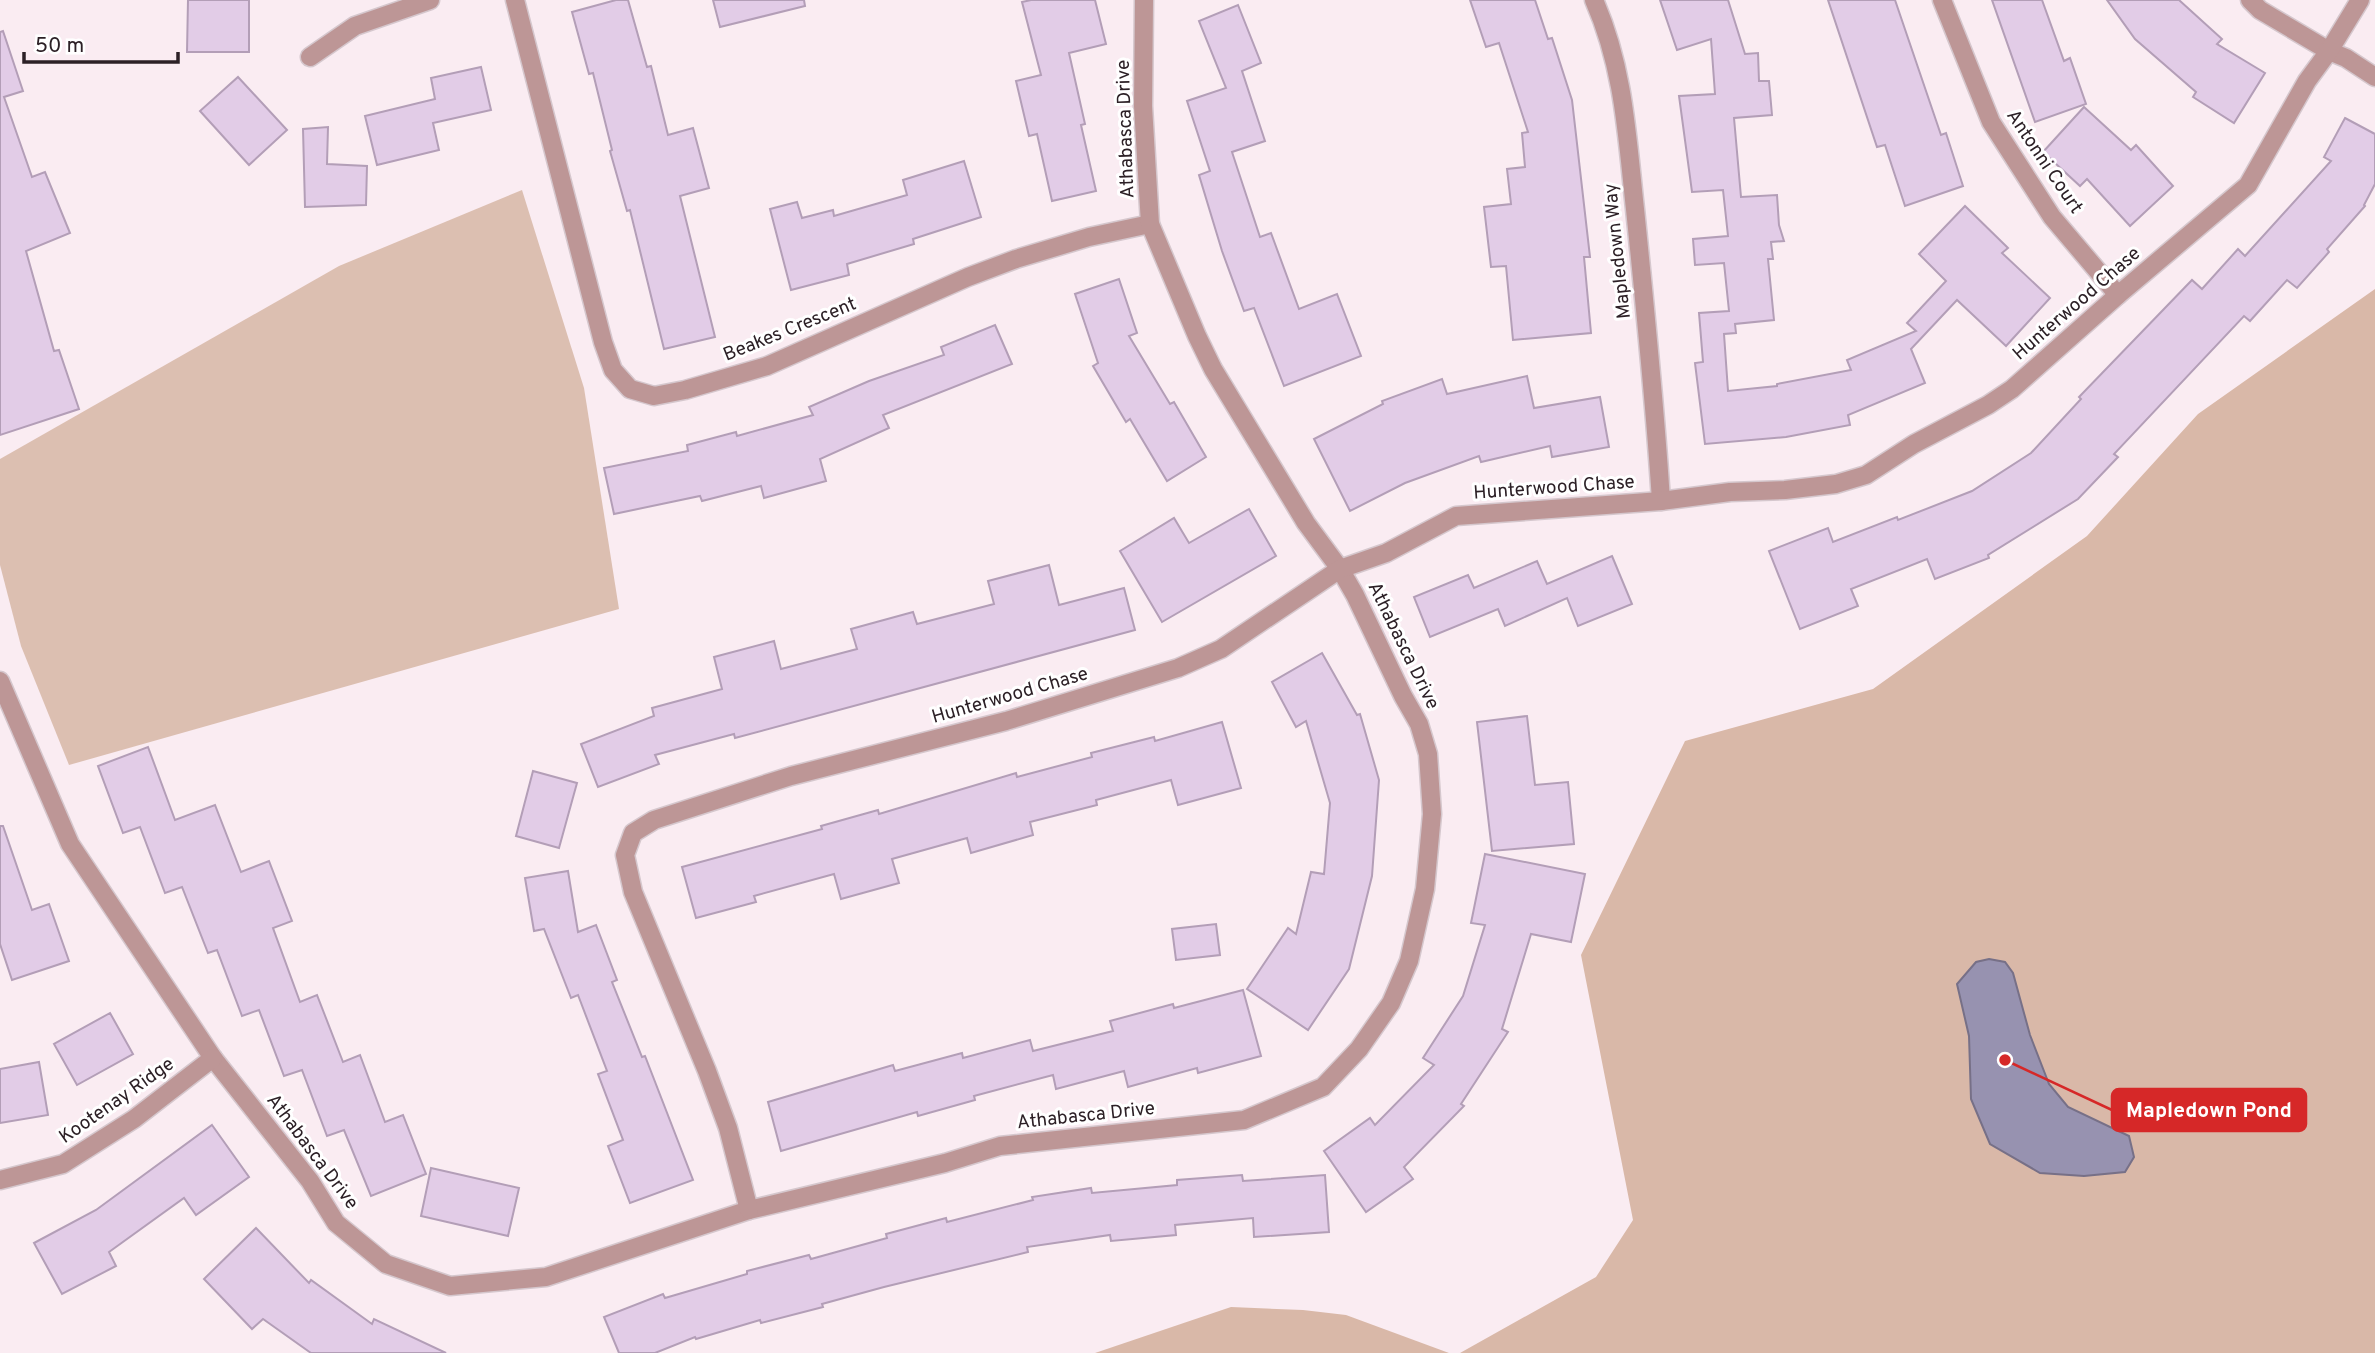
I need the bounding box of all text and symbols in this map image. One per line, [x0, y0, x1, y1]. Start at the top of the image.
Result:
scale bar [24, 21, 178, 65]
text: 50 m [35, 33, 84, 60]
street label: Athabasca Drive [1112, 59, 1140, 199]
street label: Antonni Court [2000, 105, 2088, 219]
street label: Mapledown Way [1599, 182, 1637, 320]
street label: Hunterwood Chase [2008, 242, 2146, 366]
street label: Beakes Crescent [720, 292, 860, 368]
street label: Hunterwood Chase [1472, 470, 1636, 506]
street label: Athabasca Drive [1362, 578, 1444, 714]
street label: Hunterwood Chase [929, 662, 1091, 730]
street label: Kootenay Ridge [55, 1052, 179, 1150]
street label: Athabasca Drive [261, 1089, 363, 1215]
callout: Mapledown Pond [2112, 1089, 2306, 1131]
street label: Athabasca Drive [1016, 1097, 1156, 1135]
text: Mapledown Pond [2126, 1098, 2292, 1125]

